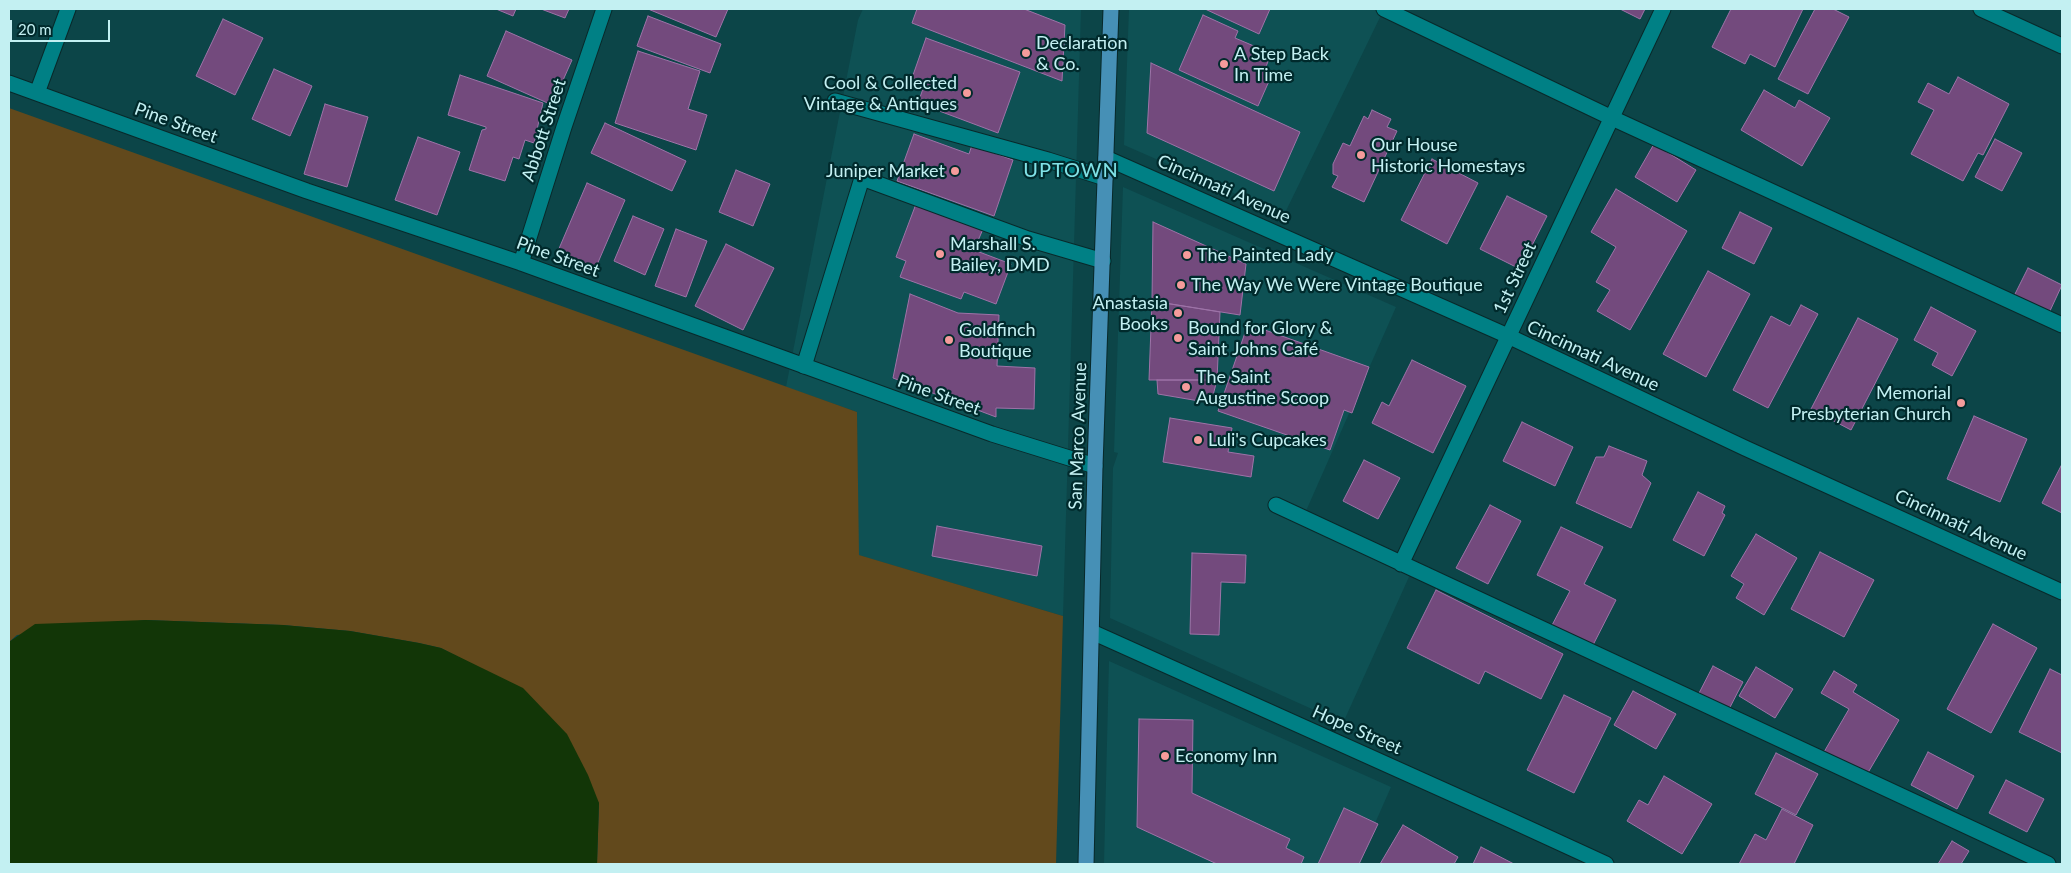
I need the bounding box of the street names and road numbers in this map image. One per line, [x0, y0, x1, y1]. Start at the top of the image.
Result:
street label: Abbott Street [517, 76, 571, 184]
street label: Pine Street [132, 98, 220, 148]
street label: Cincinnati Avenue [1154, 150, 1294, 228]
street label: Pine Street [514, 232, 602, 282]
street label: 1st Street [1489, 239, 1541, 317]
street label: Cincinnati Avenue [1523, 316, 1663, 396]
street label: San Marco Avenue [1065, 362, 1091, 510]
street label: Pine Street [895, 370, 983, 420]
street label: Cincinnati Avenue [1891, 485, 2031, 565]
street label: Hope Street [1309, 701, 1405, 759]

